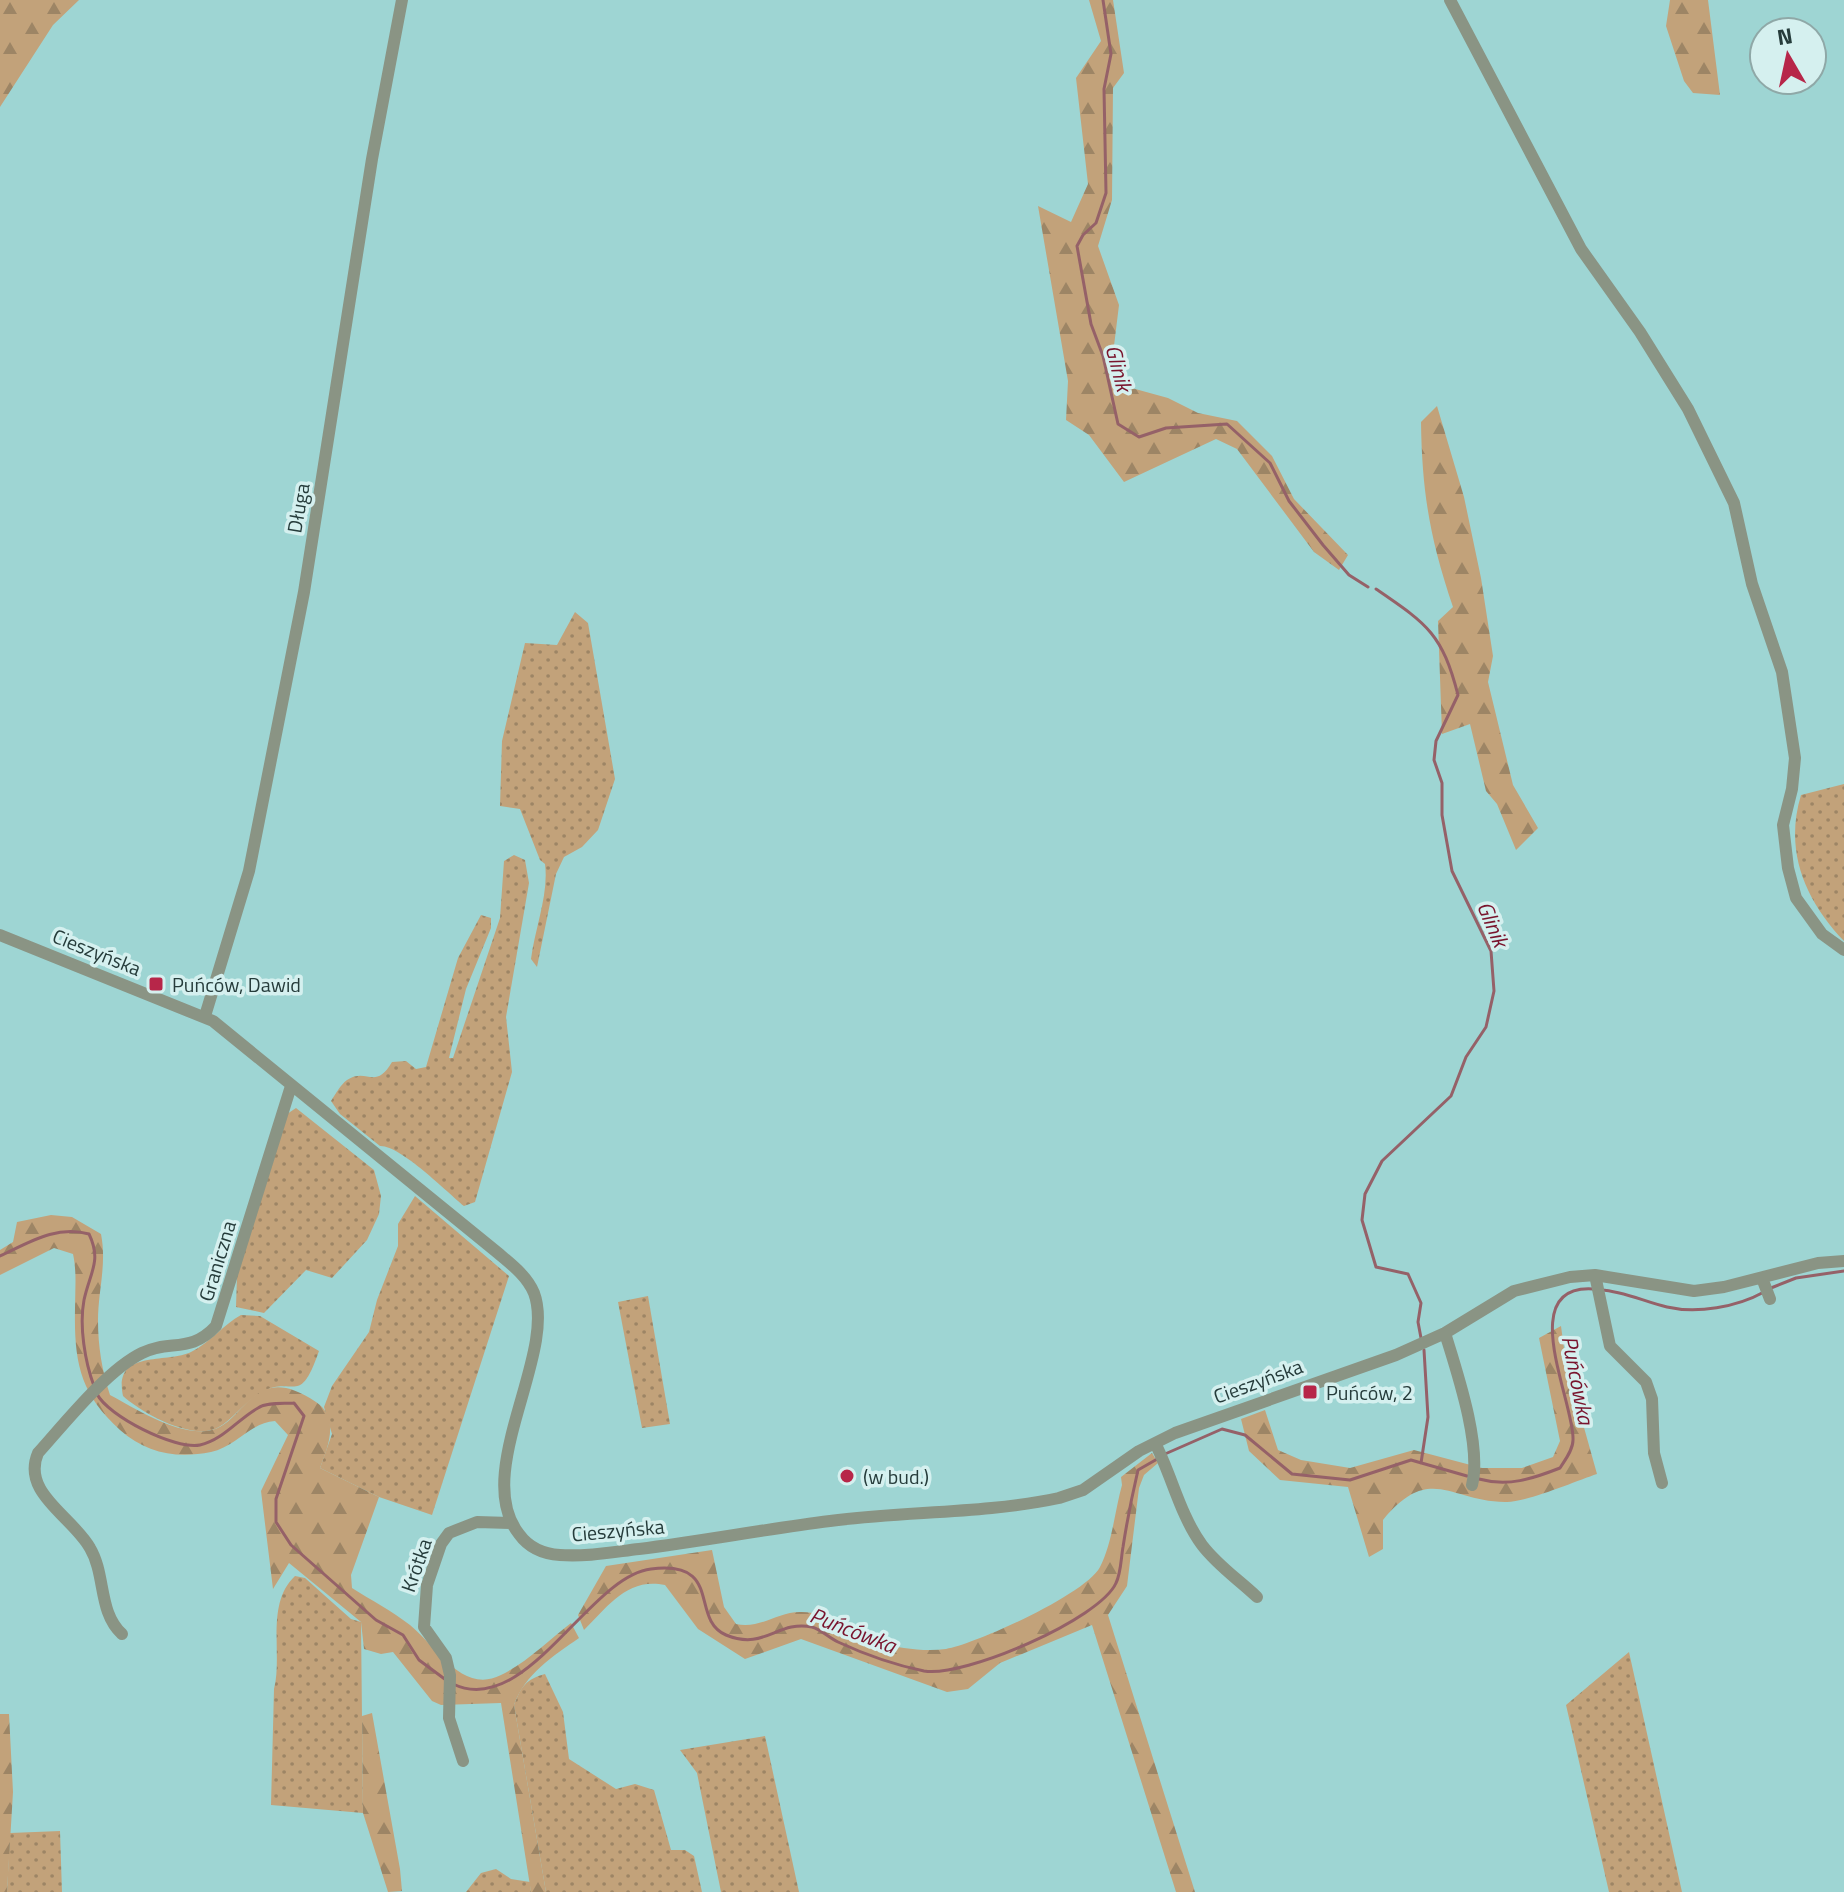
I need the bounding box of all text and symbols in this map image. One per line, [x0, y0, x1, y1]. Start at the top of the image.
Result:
north arrow [1748, 16, 1828, 96]
text: N [1775, 18, 1795, 54]
water label: Glinik [1096, 341, 1142, 397]
street label: Długa [278, 481, 318, 535]
water label: Glinik [1468, 896, 1519, 954]
street label: Cieszyńska [48, 920, 146, 984]
place label: Puńców, Dawid [172, 969, 301, 1000]
marker: Puńców, Dawid [147, 975, 165, 993]
street label: Graniczna [190, 1217, 244, 1305]
water label: Puńcówka [1553, 1333, 1604, 1429]
street label: Cieszyńska [1209, 1351, 1307, 1411]
place label: Puńców, 2 [1326, 1377, 1413, 1408]
marker: Puńców, 2 [1301, 1383, 1319, 1401]
place label: (w bud.) [863, 1461, 929, 1492]
marker: (w bud.) [838, 1467, 856, 1485]
street label: Cieszyńska [570, 1511, 666, 1549]
street label: Krótka [392, 1534, 440, 1596]
water label: Puńcówka [805, 1598, 903, 1663]

